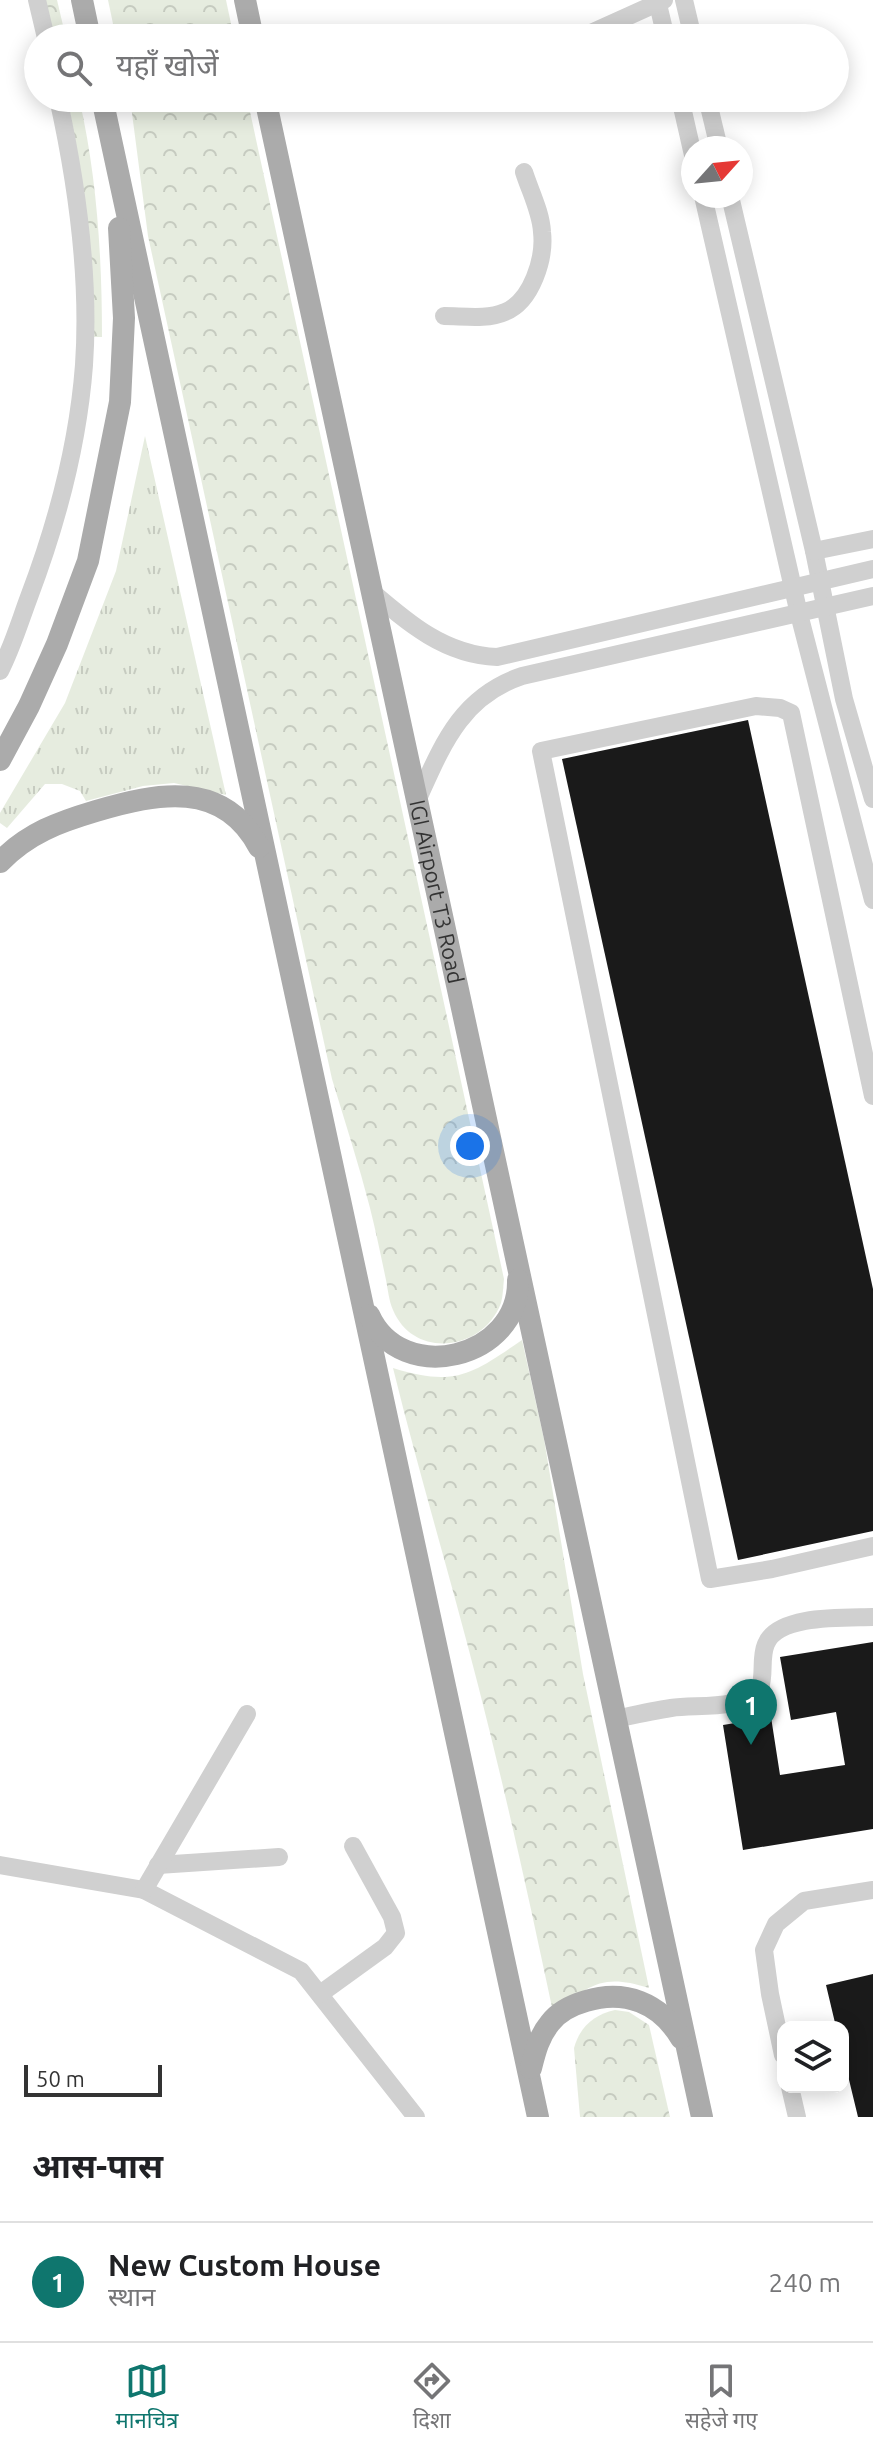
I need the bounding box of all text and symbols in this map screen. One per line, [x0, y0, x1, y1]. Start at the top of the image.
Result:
search box [24, 24, 849, 112]
icon: search [52, 46, 96, 90]
text: यहाँ खोजें [116, 48, 219, 82]
north arrow [681, 136, 753, 208]
street label: IGI Airport T3 Road [405, 797, 469, 986]
your location [450, 1126, 490, 1166]
pin: 1 [725, 1679, 777, 1745]
map controls [777, 2021, 849, 2093]
button: layers [777, 2021, 849, 2093]
scale bar [24, 2061, 162, 2097]
text: 50 m [36, 2066, 85, 2091]
text: आस-पास [32, 2146, 163, 2184]
text: New Custom House [108, 2248, 381, 2282]
text: 1 [51, 2268, 65, 2297]
text: 240 m [769, 2268, 841, 2297]
text: स्थान [108, 2282, 155, 2311]
tab: मानचित्र [116, 2359, 178, 2437]
tab: दिशा [410, 2359, 454, 2437]
tab: सहेजे गए [685, 2359, 757, 2437]

